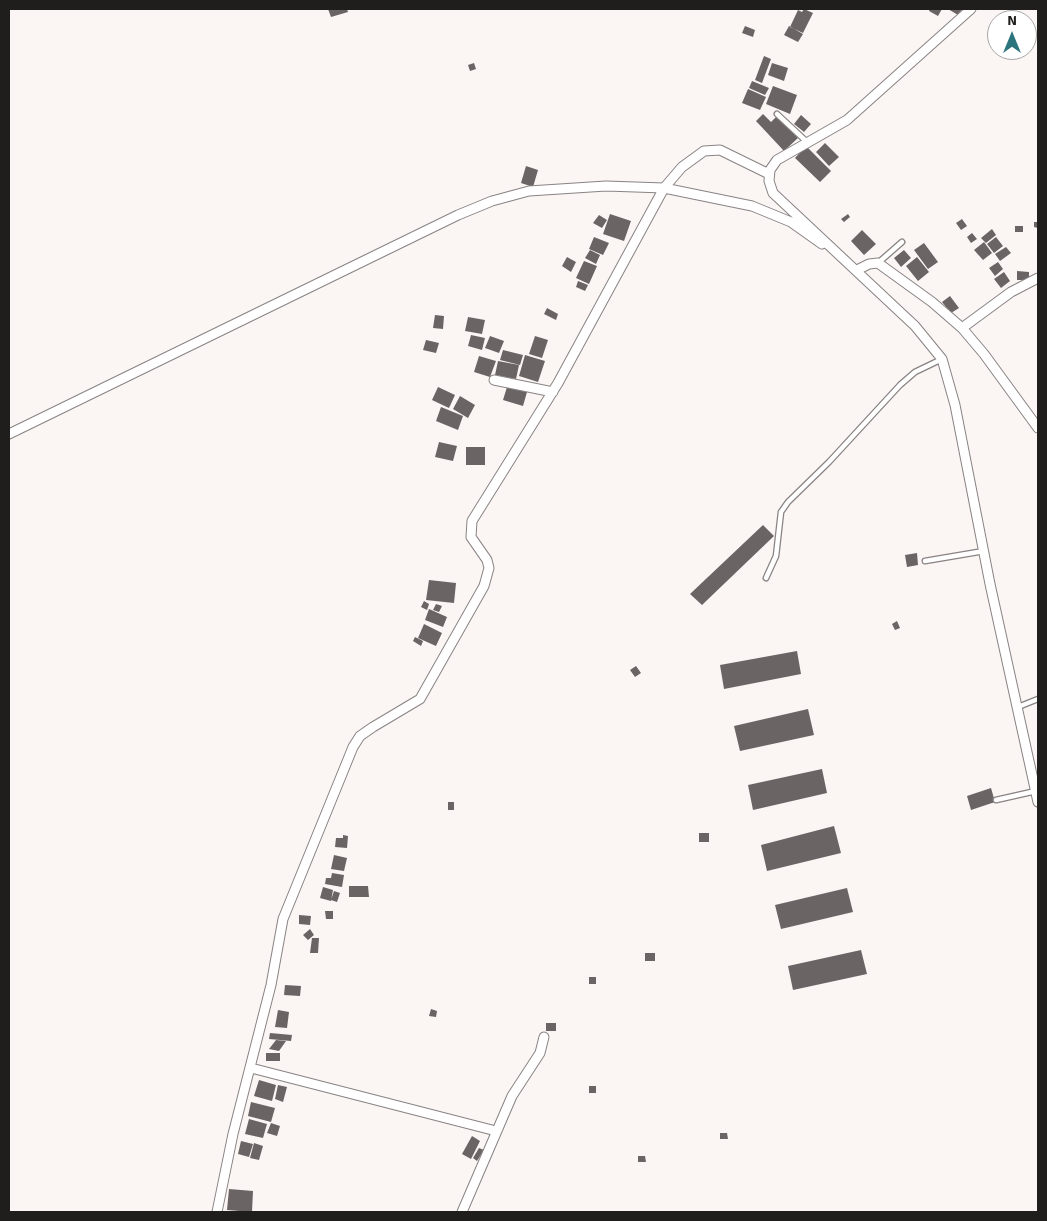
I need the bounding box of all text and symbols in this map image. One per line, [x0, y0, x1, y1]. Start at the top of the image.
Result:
north arrow [987, 10, 1037, 60]
text: N [1007, 12, 1017, 29]

